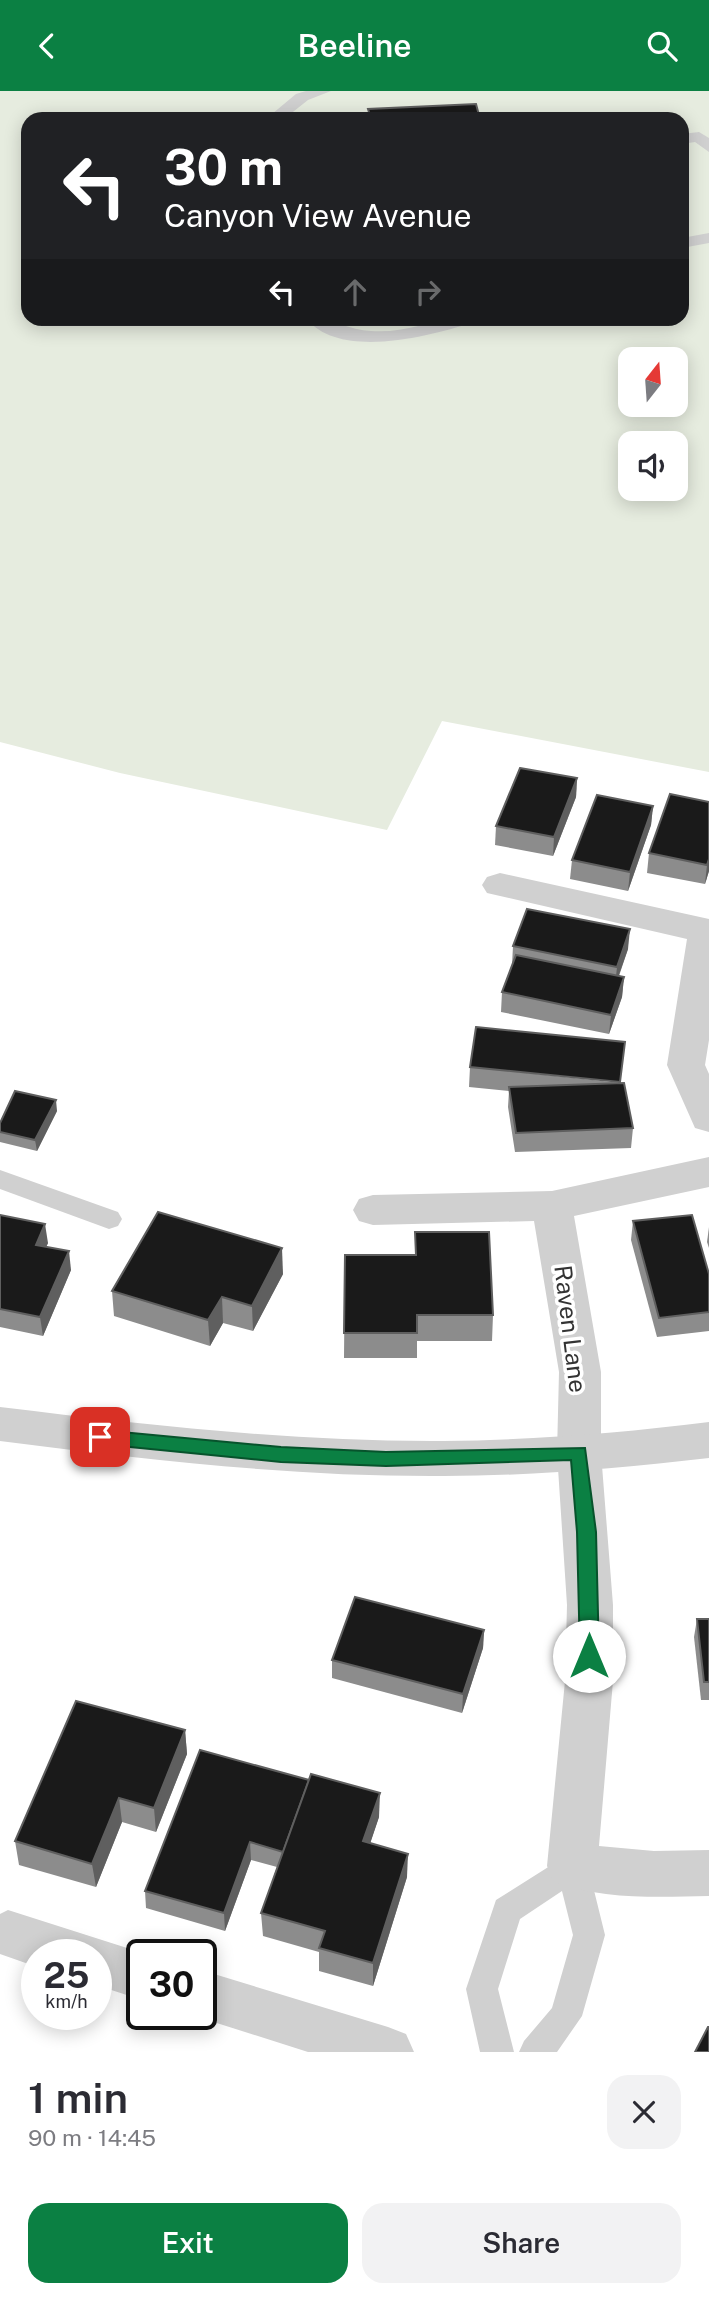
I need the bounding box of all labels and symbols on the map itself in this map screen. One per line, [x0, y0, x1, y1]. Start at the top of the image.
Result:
north arrow [618, 347, 688, 417]
street label: Raven Lane [549, 1264, 593, 1394]
pin [70, 1407, 130, 1467]
position arrow [552, 1619, 626, 1693]
speed limit sign: 30 [126, 1939, 217, 2030]

